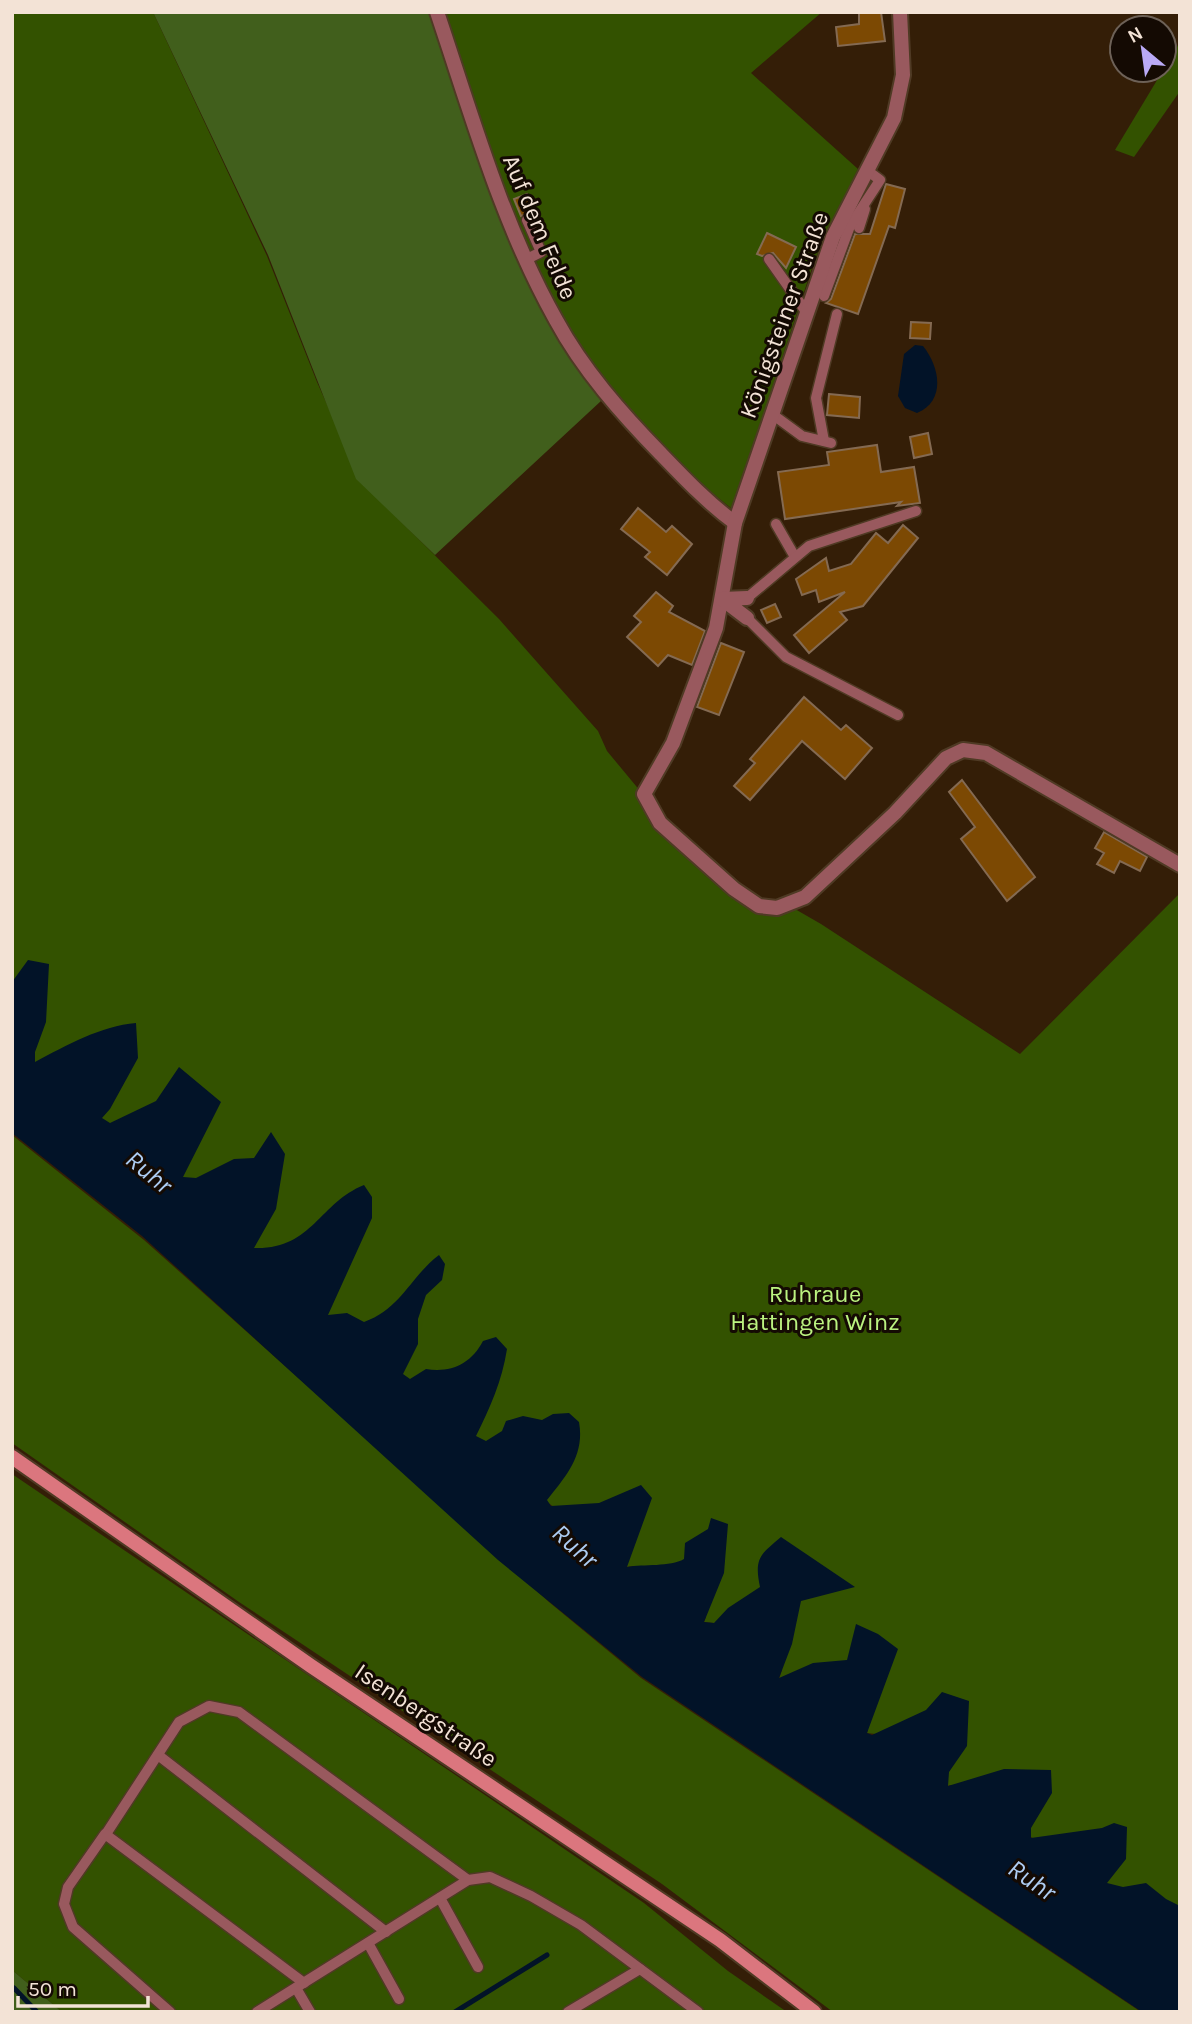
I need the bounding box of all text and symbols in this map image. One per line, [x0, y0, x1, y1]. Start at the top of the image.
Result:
north arrow [1108, 14, 1178, 84]
text: N [1124, 22, 1147, 48]
street label: Auf dem Felde [497, 150, 583, 304]
street label: Königsteiner Straße [734, 208, 834, 422]
water label: Ruhr [119, 1144, 180, 1201]
park label: Ruhraue Hattingen Winz [730, 1280, 900, 1336]
water label: Ruhr [545, 1517, 605, 1575]
street label: Isenbergstraße [350, 1657, 502, 1773]
water label: Ruhr [1002, 1853, 1063, 1908]
scale bar [18, 1965, 147, 2009]
text: 50 m [28, 1977, 77, 2001]

